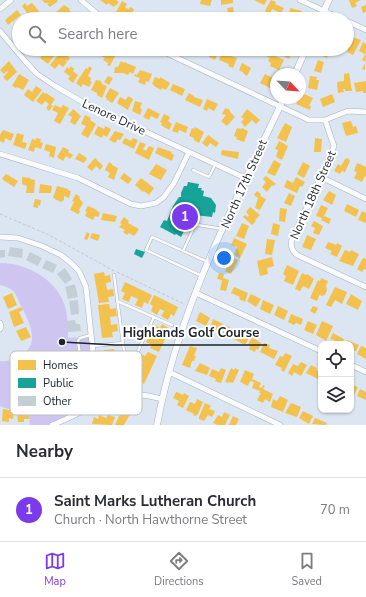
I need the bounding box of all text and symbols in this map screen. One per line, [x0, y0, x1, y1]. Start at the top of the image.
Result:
search box [12, 12, 354, 56]
icon: search [26, 23, 48, 45]
text: Search here [58, 24, 138, 44]
north arrow [270, 68, 306, 104]
street label: Lenore Drive [80, 95, 148, 139]
street label: North 17th Street [217, 136, 271, 231]
street label: North 18th Street [286, 147, 340, 242]
pin: 1 [172, 202, 198, 232]
your location [214, 248, 234, 268]
callout: Highlands Golf Course [115, 320, 267, 345]
text: Highlands Golf Course [123, 324, 259, 342]
map controls [318, 341, 354, 413]
button: locate [318, 341, 354, 377]
legend [10, 351, 142, 415]
text: Homes [43, 358, 78, 373]
text: Public [43, 376, 73, 391]
button: layers [318, 377, 354, 413]
text: Other [43, 394, 71, 409]
text: Nearby [16, 440, 73, 463]
text: Saint Marks Lutheran Church [54, 491, 256, 511]
text: 1 [25, 501, 33, 519]
text: 70 m [320, 501, 350, 519]
text: Church · North Hawthorne Street [54, 511, 247, 529]
tab: Map [44, 550, 66, 589]
tab: Directions [154, 550, 204, 589]
tab: Saved [292, 550, 322, 589]

